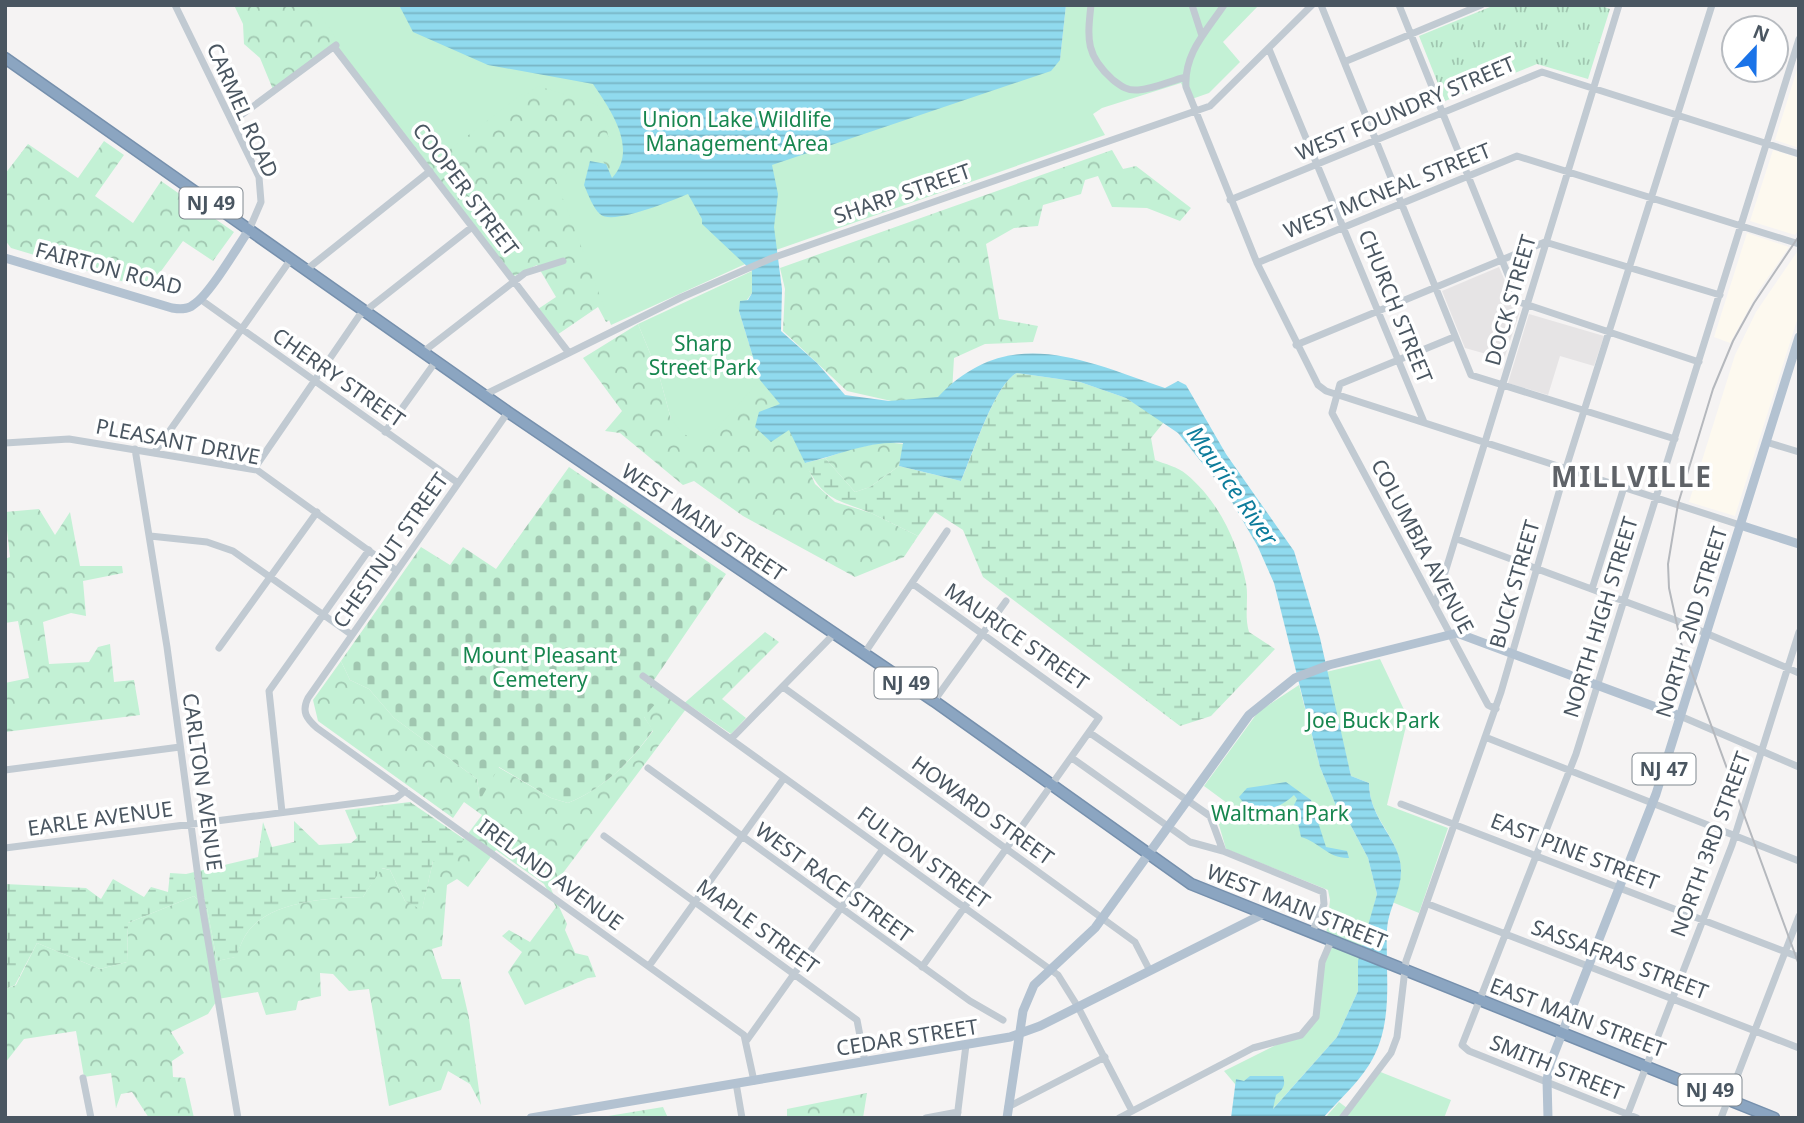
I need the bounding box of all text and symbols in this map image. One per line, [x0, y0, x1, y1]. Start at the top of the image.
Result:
north arrow [1720, 14, 1790, 84]
text: N [1749, 18, 1773, 48]
street label: CARMEL ROAD [201, 38, 285, 182]
street label: WEST FOUNDRY STREET [1291, 49, 1519, 167]
park label: Union Lake Wildlife Management Area [642, 105, 832, 157]
street label: COOPER STREET [407, 117, 525, 262]
street label: WEST MCNEAL STREET [1279, 136, 1495, 244]
street label: SHARP STREET [830, 156, 974, 230]
road number: NJ 49 [180, 188, 242, 218]
street label: CHURCH STREET [1353, 225, 1440, 387]
street label: DOCK STREET [1478, 231, 1542, 369]
street label: FAIRTON ROAD [32, 235, 186, 301]
street label: CHERRY STREET [267, 321, 411, 433]
park label: Sharp Street Park [649, 329, 758, 381]
street label: PLEASANT DRIVE [94, 411, 262, 471]
water label: Maurice River [1180, 419, 1287, 552]
street label: COLUMBIA AVENUE [1365, 454, 1481, 638]
street label: WEST MAIN STREET [617, 457, 792, 588]
district label: MILLVILLE [1551, 457, 1713, 495]
street label: CHESTNUT STREET [326, 467, 454, 633]
street label: NORTH HIGH STREET [1556, 513, 1644, 721]
street label: BUCK STREET [1482, 516, 1546, 651]
street label: NORTH 2ND STREET [1649, 523, 1733, 721]
street label: MAURICE STREET [939, 576, 1095, 696]
park label: Mount Pleasant Cemetery [463, 641, 618, 693]
road number: NJ 49 [874, 668, 937, 698]
street label: CARLTON AVENUE [177, 691, 229, 873]
park label: Joe Buck Park [1304, 706, 1441, 734]
street label: NORTH 3RD STREET [1663, 747, 1757, 941]
street label: HOWARD STREET [906, 749, 1060, 871]
road number: NJ 47 [1632, 754, 1696, 784]
street label: EARLE AVENUE [26, 794, 174, 842]
street label: FULTON STREET [852, 799, 996, 915]
park label: Waltman Park [1211, 799, 1350, 827]
street label: EAST PINE STREET [1487, 806, 1663, 896]
street label: IRELAND AVENUE [473, 812, 629, 936]
street label: WEST RACE STREET [750, 816, 918, 949]
street label: WEST MAIN STREET [1203, 857, 1392, 955]
street label: MAPLE STREET [691, 872, 825, 980]
street label: SASSAFRAS STREET [1528, 912, 1713, 1006]
street label: EAST MAIN STREET [1486, 971, 1670, 1064]
street label: CEDAR STREET [834, 1012, 980, 1062]
street label: SMITH STREET [1486, 1027, 1628, 1107]
road number: NJ 49 [1678, 1074, 1742, 1106]

